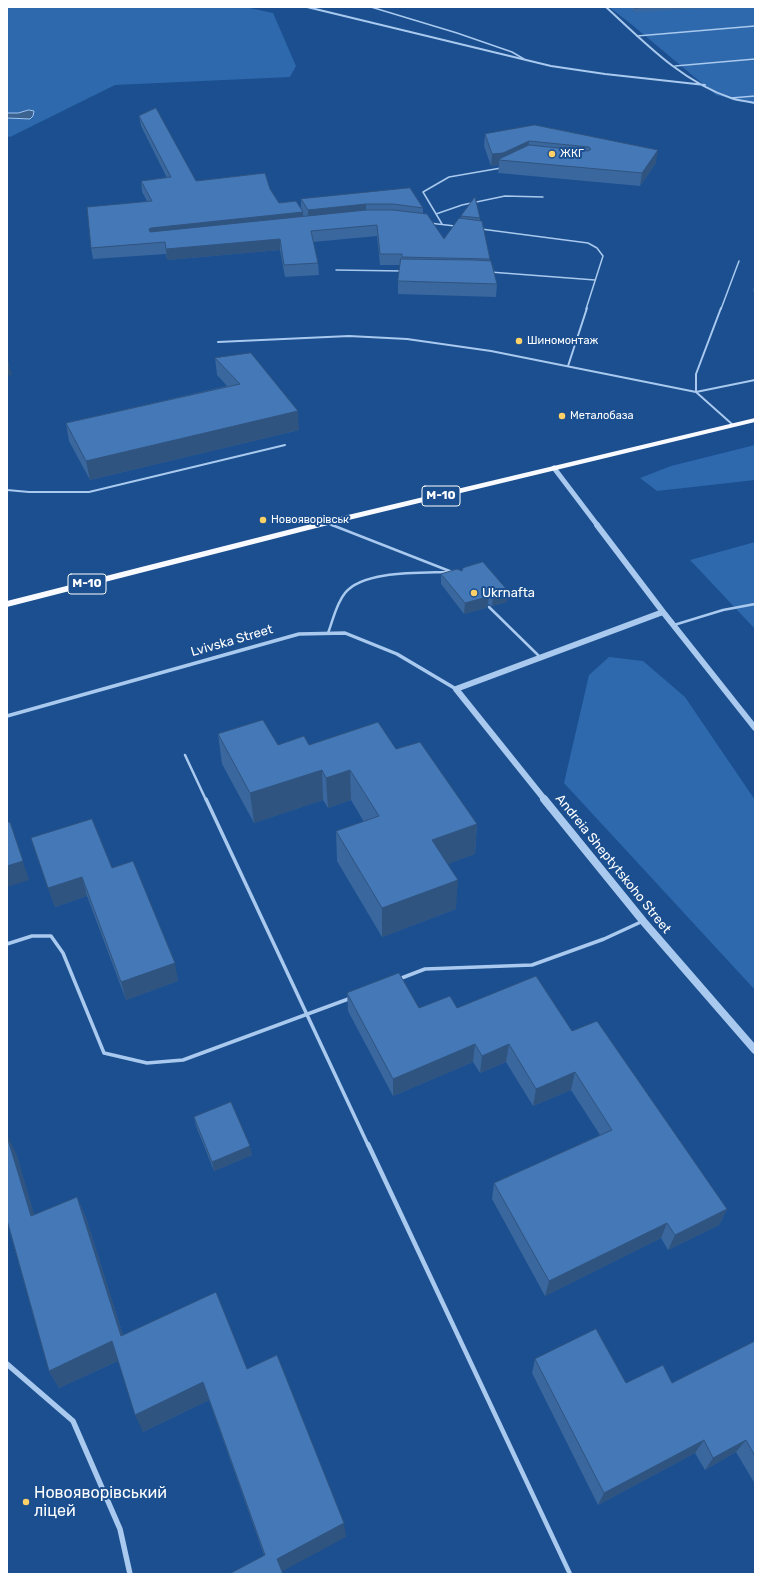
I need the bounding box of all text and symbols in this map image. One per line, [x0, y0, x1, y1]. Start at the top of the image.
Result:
place label: ЖКГ [560, 147, 584, 161]
marker: ЖКГ [547, 149, 557, 159]
place label: Шиномонтаж [527, 334, 598, 348]
marker: Шиномонтаж [514, 336, 524, 346]
place label: Металобаза [570, 409, 633, 423]
marker: Металобаза [557, 411, 567, 421]
road number: М-10 [422, 486, 460, 506]
place label: Новояворівськ [271, 513, 349, 527]
marker: Новояворівськ [258, 515, 268, 525]
road number: М-10 [68, 574, 106, 594]
place label: Ukrnafta [482, 585, 535, 601]
marker: Ukrnafta [469, 588, 479, 598]
street label: Lvivska Street [189, 622, 275, 660]
street label: Andreia Sheptytskoho Street [552, 791, 674, 937]
place label: Новояворівський ліцей [34, 1483, 167, 1521]
marker: Новояворівський ліцей [21, 1497, 31, 1507]

